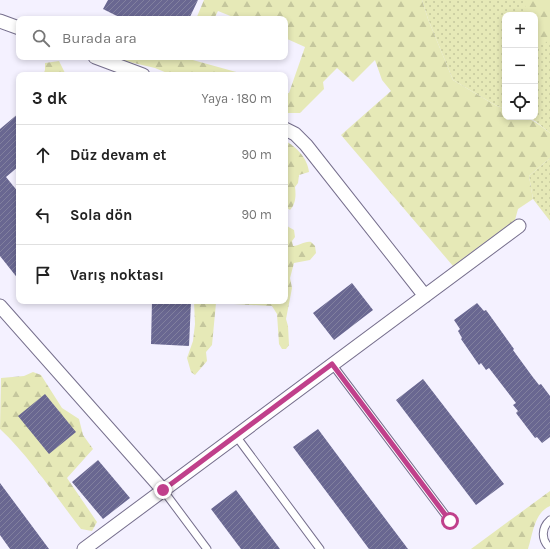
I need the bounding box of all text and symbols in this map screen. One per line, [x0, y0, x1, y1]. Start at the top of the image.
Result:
map controls [502, 12, 538, 120]
button: + [502, 12, 538, 48]
search box [16, 16, 288, 60]
icon: search [30, 27, 52, 49]
text: Burada ara [62, 29, 137, 47]
button: − [502, 48, 538, 84]
button: locate [502, 84, 538, 120]
text: 3 dk [32, 88, 67, 108]
text: Yaya · 180 m [202, 91, 272, 106]
icon: ahead [32, 144, 54, 166]
text: Düz devam et [70, 146, 167, 164]
text: 90 m [241, 147, 272, 162]
icon: left [32, 204, 54, 226]
text: Sola dön [70, 206, 132, 224]
text: 90 m [241, 207, 272, 222]
icon: arrive [32, 264, 54, 286]
text: Varış noktası [70, 266, 164, 284]
route end [154, 481, 172, 499]
route start [441, 512, 459, 530]

